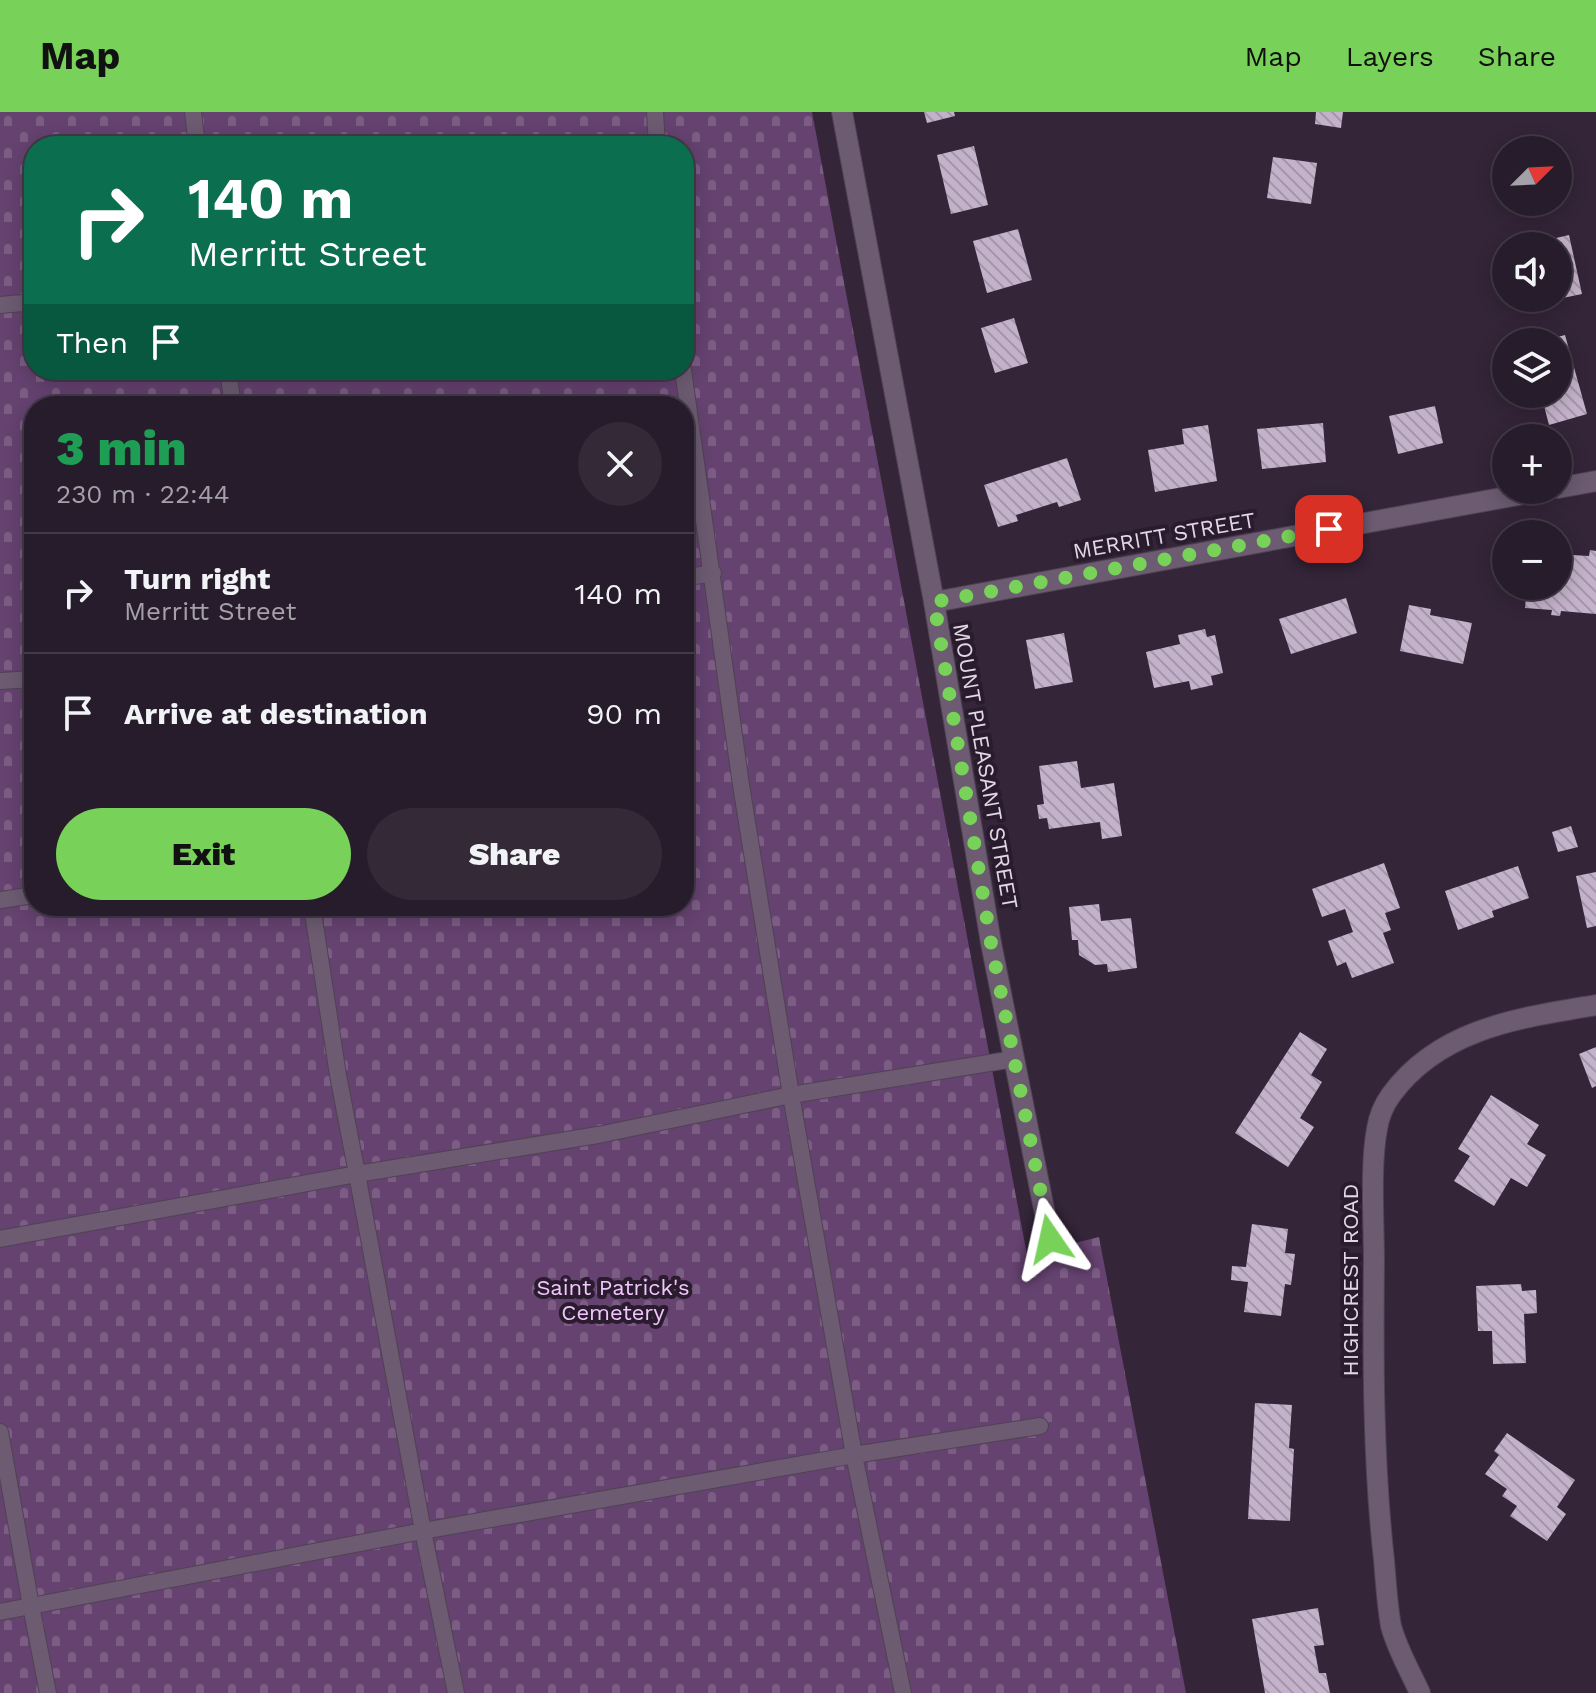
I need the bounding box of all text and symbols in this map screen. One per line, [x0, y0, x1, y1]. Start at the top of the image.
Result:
text: Map [40, 34, 120, 78]
text: Map [1245, 40, 1302, 73]
text: Layers [1346, 40, 1434, 73]
text: Share [1478, 40, 1556, 73]
north arrow [1492, 136, 1572, 216]
map controls [1492, 136, 1572, 600]
text: 140 m [188, 166, 353, 232]
icon: right [56, 168, 160, 272]
button: sound [1492, 232, 1572, 312]
text: Merritt Street [188, 233, 427, 275]
icon: arrive [144, 320, 188, 364]
text: Then [56, 325, 128, 360]
button: layers [1492, 328, 1572, 408]
text: 3 min [56, 420, 187, 477]
button: close [578, 422, 662, 506]
button: + [1492, 424, 1572, 504]
text: 230 m · 22:44 [56, 479, 230, 509]
pin [1295, 495, 1363, 563]
street label: MERRITT STREET [1071, 507, 1257, 564]
icon: arrive [1307, 507, 1351, 551]
button: − [1492, 520, 1572, 600]
text: Turn right [124, 561, 270, 596]
icon: right [56, 571, 100, 615]
text: 140 m [574, 576, 662, 611]
text: Merritt Street [124, 596, 296, 626]
street label: MOUNT PLEASANT STREET [948, 621, 1023, 911]
icon: arrive [56, 691, 100, 735]
text: Arrive at destination [124, 696, 428, 731]
text: 90 m [586, 696, 662, 731]
button: Exit [56, 808, 351, 900]
button: Share [367, 808, 662, 900]
street label: HIGHCREST ROAD [1338, 1184, 1363, 1377]
position arrow [1008, 1197, 1092, 1281]
park label: Saint Patrick's Cemetery [536, 1275, 690, 1325]

